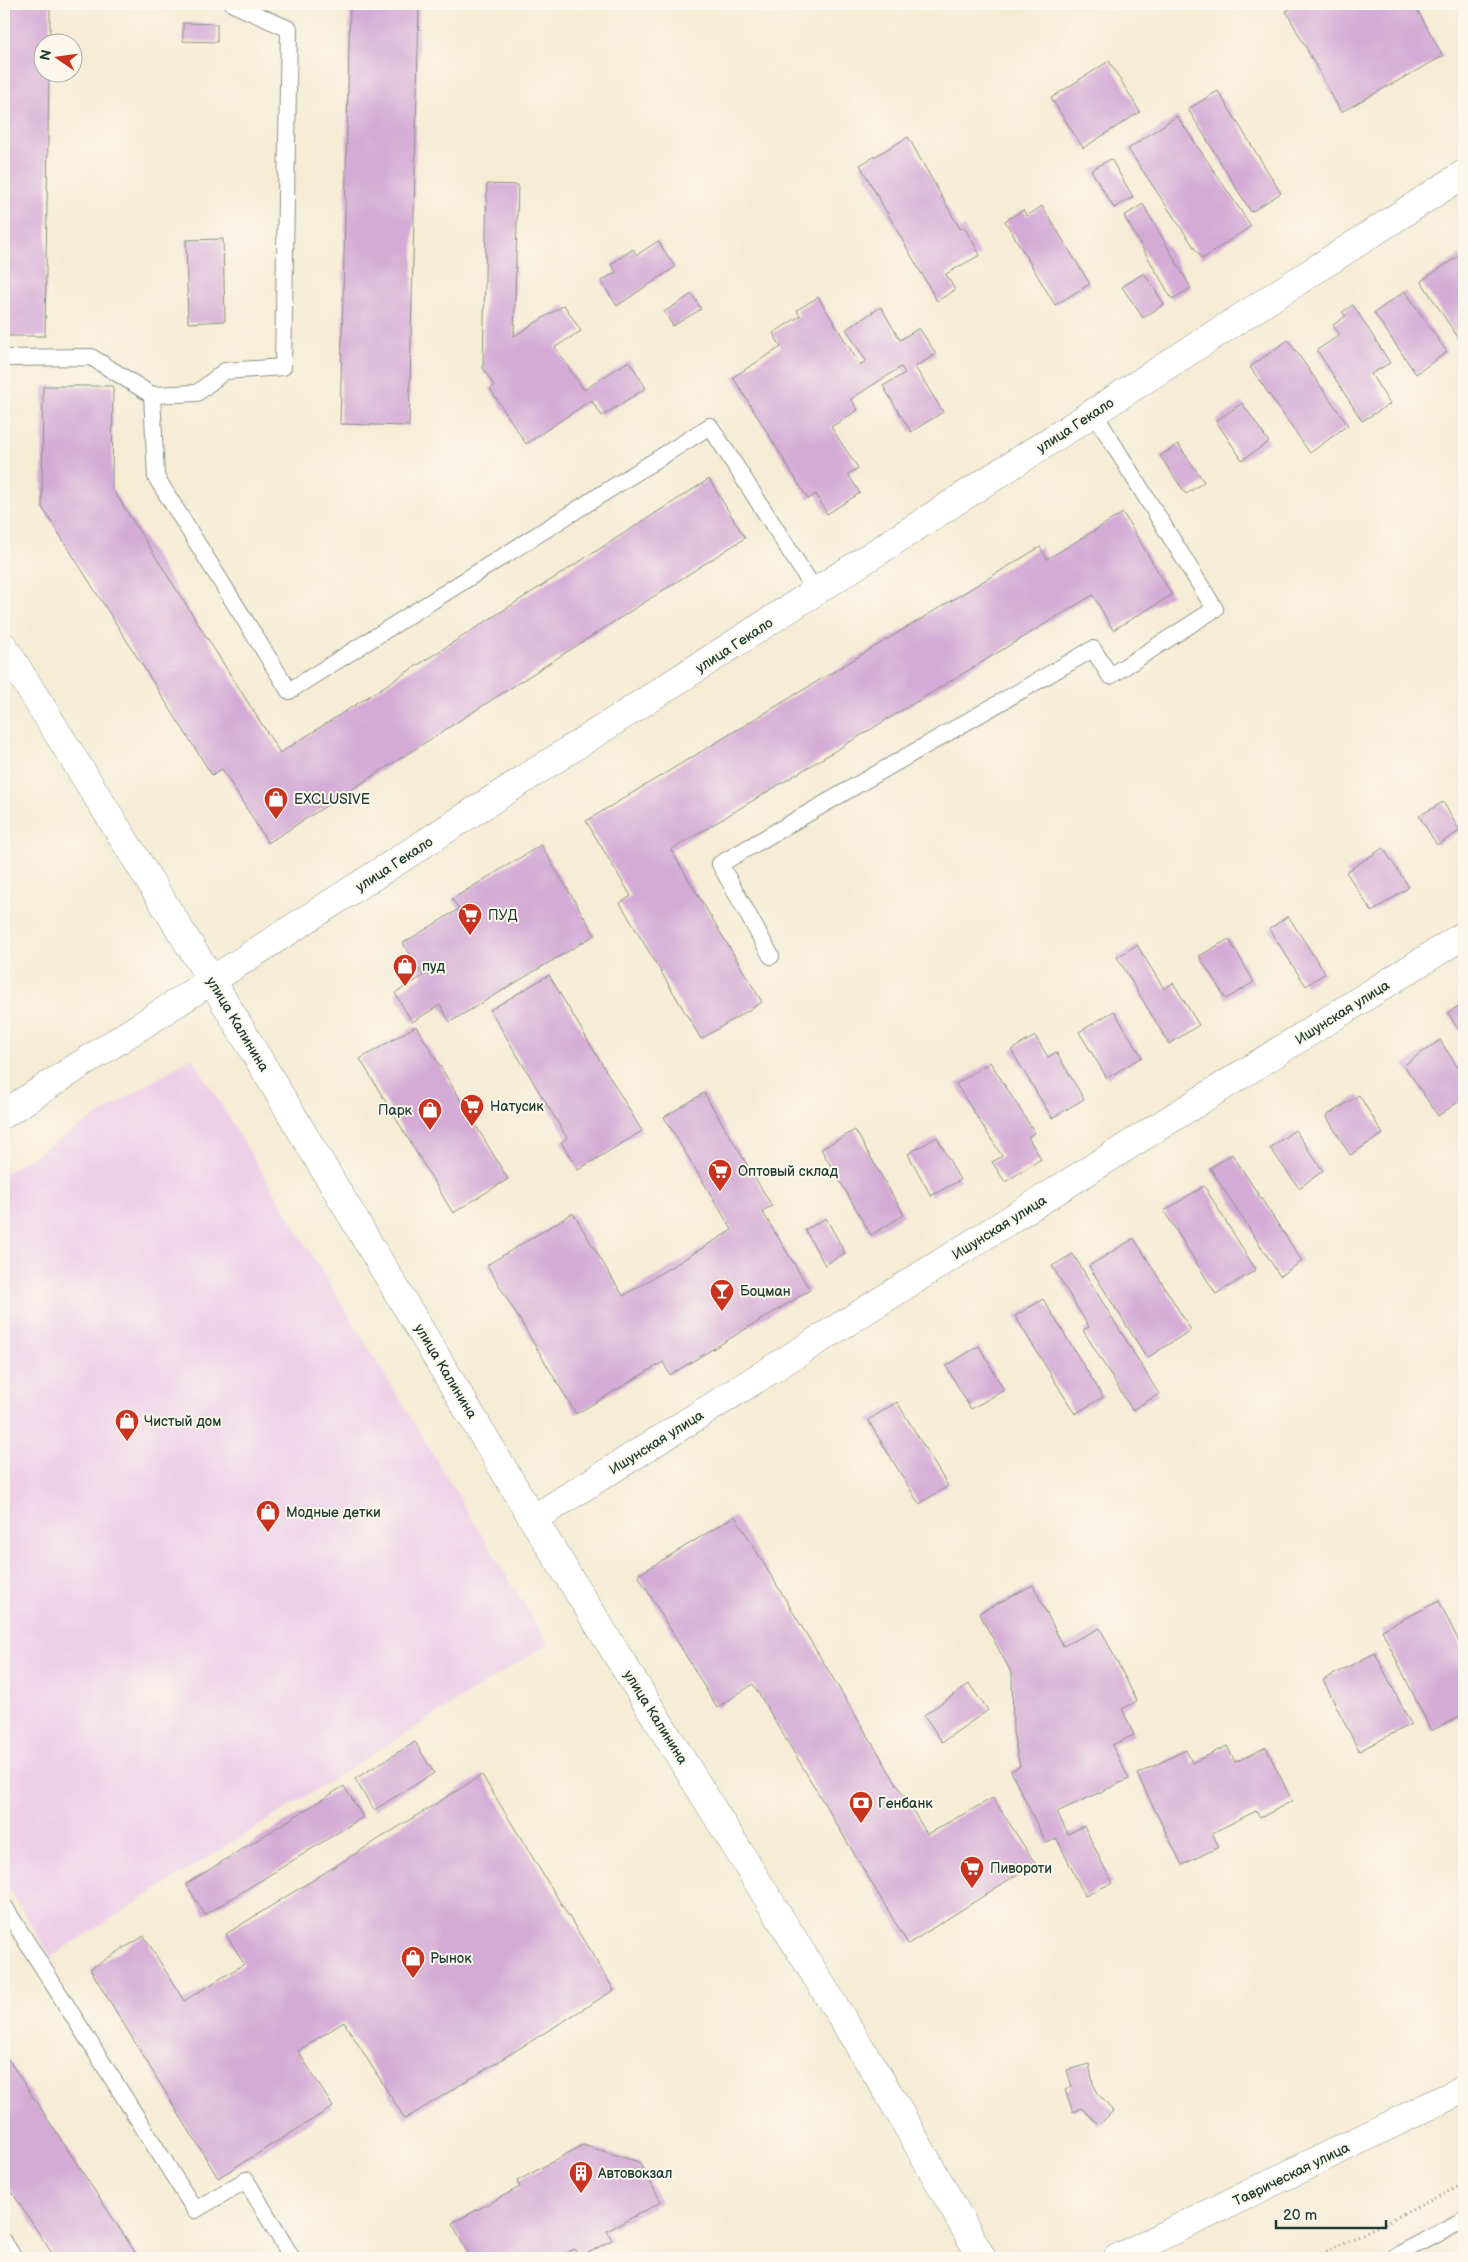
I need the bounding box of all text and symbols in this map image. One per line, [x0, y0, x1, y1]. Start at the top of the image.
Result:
north arrow [32, 32, 82, 82]
text: N [36, 48, 55, 62]
street label: улица Гекало [1033, 394, 1117, 457]
street label: улица Гекало [692, 614, 776, 677]
shop icon: EXCLUSIVE [263, 786, 289, 820]
place label: EXCLUSIVE [294, 791, 370, 808]
street label: улица Гекало [352, 833, 436, 896]
supermarket icon: ПУД [457, 902, 483, 936]
place label: ПУД [488, 907, 518, 924]
shop icon: пуд [392, 953, 418, 987]
place label: пуд [422, 958, 446, 975]
street label: улица Калинина [203, 974, 273, 1075]
street label: Ишунская улица [1292, 976, 1393, 1048]
supermarket icon: Натусик [459, 1093, 485, 1127]
shop icon: Парк [417, 1097, 443, 1131]
place label: Натусик [490, 1098, 544, 1115]
place label: Парк [378, 1102, 413, 1119]
supermarket icon: Оптовый склад [707, 1158, 733, 1192]
place label: Оптовый склад [738, 1163, 838, 1180]
street label: Ишунская улица [949, 1191, 1050, 1263]
bar icon: Боцман [709, 1278, 735, 1312]
place label: Боцман [740, 1283, 791, 1300]
street label: улица Калинина [411, 1321, 481, 1422]
street label: Ишунская улица [606, 1406, 707, 1478]
shop icon: Чистый дом [114, 1408, 140, 1442]
place label: Чистый дом [144, 1413, 221, 1430]
shop icon: Модные детки [255, 1499, 281, 1533]
place label: Модные детки [286, 1504, 381, 1521]
street label: улица Калинина [620, 1667, 692, 1768]
bank icon: Генбанк [848, 1790, 874, 1824]
place label: Генбанк [878, 1795, 933, 1812]
supermarket icon: Пивороти [959, 1855, 985, 1889]
place label: Пивороти [990, 1860, 1052, 1877]
shop icon: Рынок [400, 1945, 426, 1979]
place label: Рынок [430, 1950, 472, 1967]
street label: Таврическая улица [1230, 2139, 1353, 2210]
building icon: Автовокзал [568, 2160, 594, 2194]
place label: Автовокзал [597, 2165, 672, 2182]
scale bar [1276, 2197, 1386, 2229]
text: 20 m [1283, 2206, 1317, 2225]

